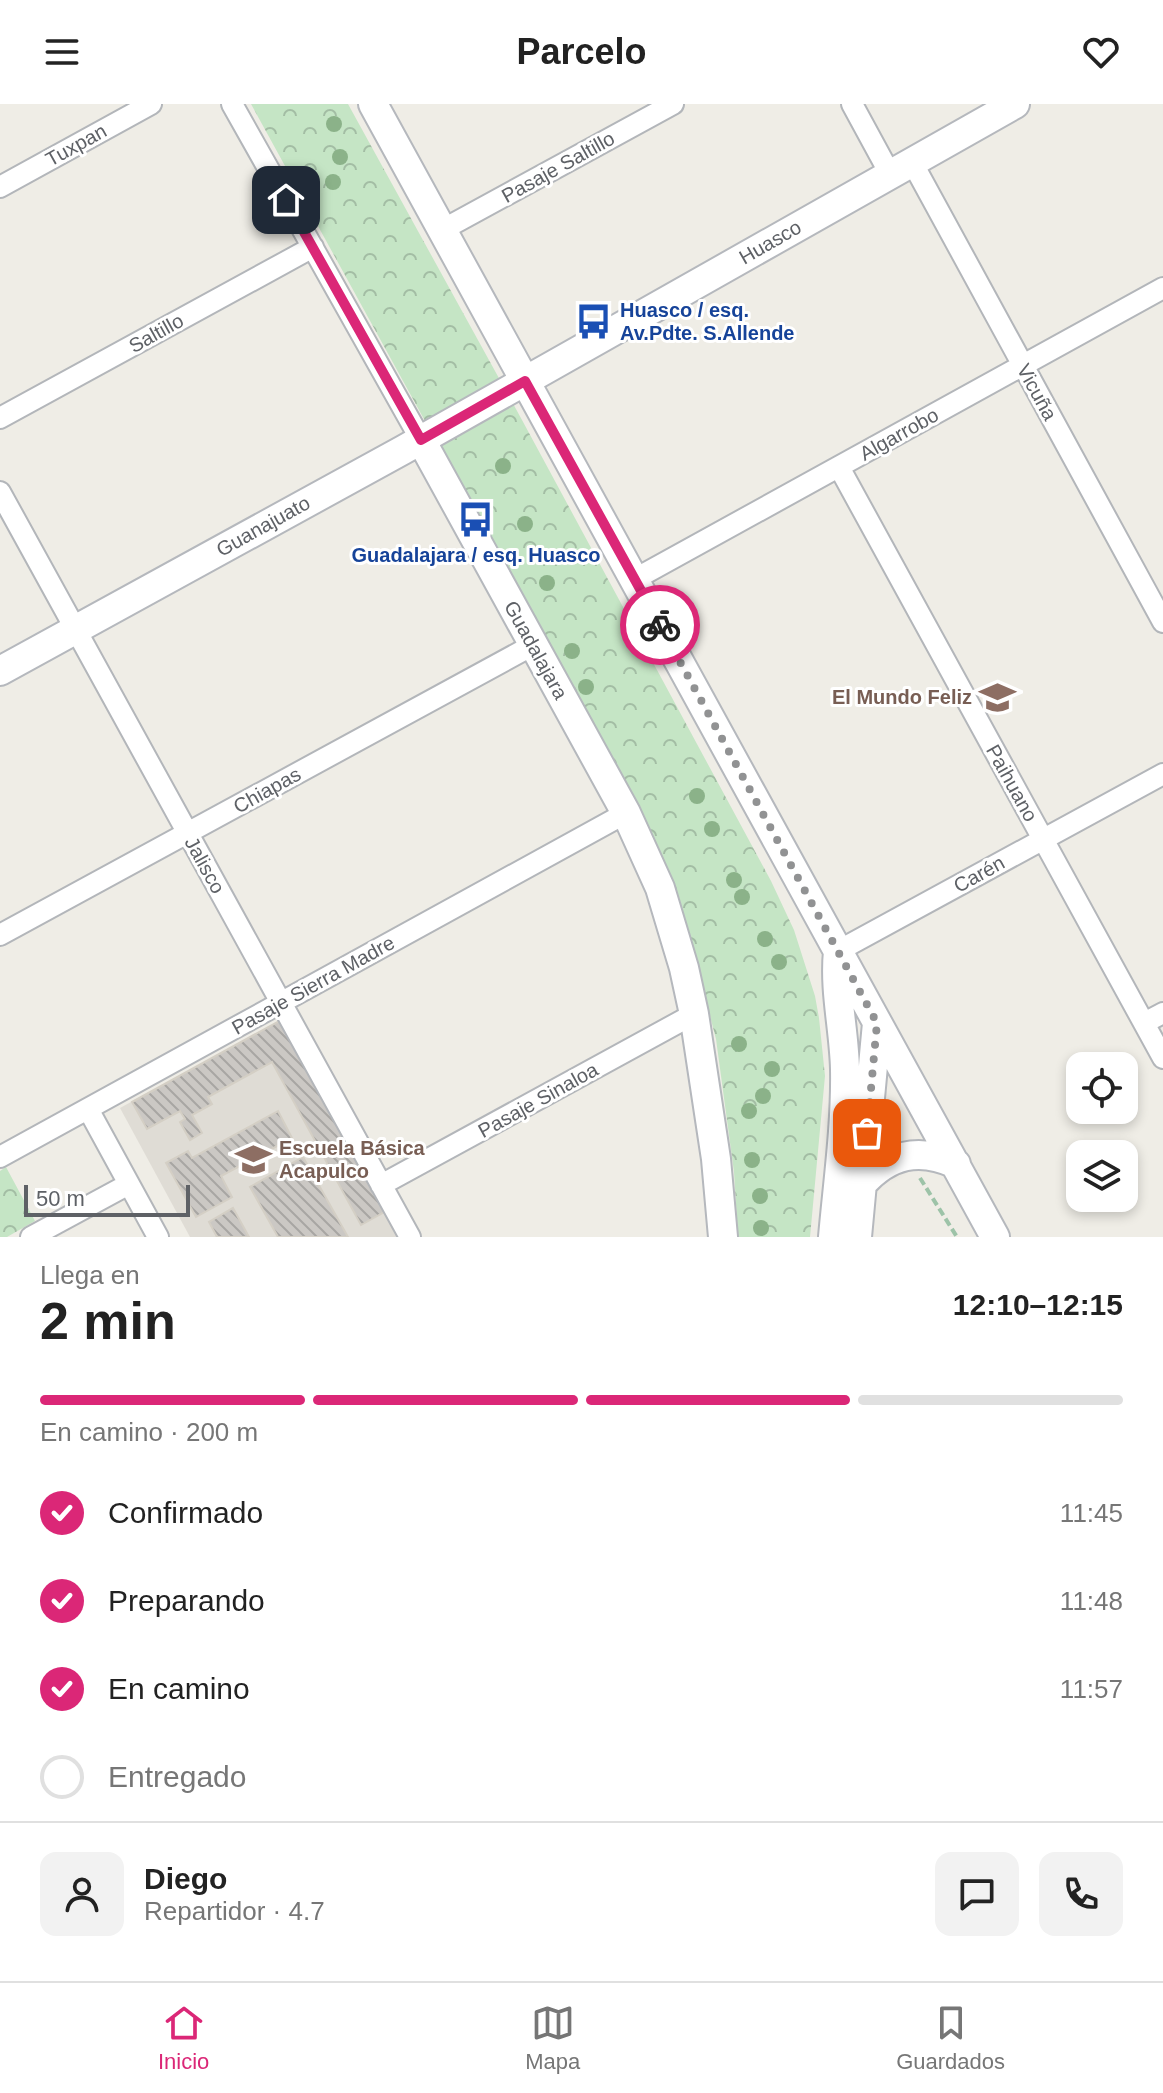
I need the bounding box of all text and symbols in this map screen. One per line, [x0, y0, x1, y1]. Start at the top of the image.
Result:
icon: menu [40, 30, 84, 74]
icon: heart [1079, 30, 1123, 74]
text: Parcelo [516, 31, 647, 72]
street label: Tuxpan [42, 119, 110, 171]
street label: Pasaje Saltillo [498, 127, 618, 207]
pin [252, 166, 320, 234]
icon: home [264, 178, 308, 222]
street label: Huasco [735, 216, 805, 268]
place label: Huasco / esq. Av.Pdte. S.Allende [620, 299, 794, 344]
bus stop icon: Huasco / esq. Av.Pdte. S.Allende [575, 303, 613, 341]
street label: Saltillo [125, 309, 187, 357]
street label: Vicuña [1013, 360, 1062, 425]
street label: Algarrobo [856, 403, 942, 465]
street label: Guanajuato [212, 491, 314, 561]
bus stop icon: Guadalajara / esq. Huasco [457, 501, 495, 539]
place label: Guadalajara / esq. Huasco [352, 544, 601, 566]
courier [620, 585, 700, 665]
street label: Guadalajara [500, 597, 572, 704]
icon: bike [638, 603, 682, 647]
school or university icon: El Mundo Feliz [979, 678, 1017, 716]
place label: El Mundo Feliz [832, 686, 972, 708]
street label: Paihuano [982, 741, 1042, 825]
street label: Chiapas [230, 763, 304, 817]
street label: Jalisco [181, 833, 229, 897]
street label: Carén [950, 851, 1008, 897]
street label: Pasaje Sierra Madre [228, 931, 398, 1039]
map controls [1066, 1052, 1138, 1212]
button: locate [1066, 1052, 1138, 1124]
street label: Pasaje Sinaloa [474, 1058, 602, 1142]
pin [833, 1099, 901, 1167]
icon: bag [845, 1111, 889, 1155]
place label: Escuela Básica Acapulco [279, 1137, 426, 1182]
school or university icon: Escuela Básica Acapulco [234, 1140, 272, 1178]
button: layers [1066, 1140, 1138, 1212]
scale bar [24, 1181, 190, 1217]
text: 50 m [36, 1186, 85, 1211]
text: Llega en [40, 1260, 140, 1290]
text: 12:10–12:15 [953, 1288, 1123, 1321]
text: 2 min [40, 1292, 176, 1350]
text: En camino · 200 m [40, 1417, 258, 1447]
icon: check [40, 1491, 84, 1535]
text: Confirmado [108, 1496, 263, 1529]
text: 11:45 [1060, 1498, 1123, 1528]
icon: check [40, 1579, 84, 1623]
text: Preparando [108, 1584, 265, 1617]
text: 11:48 [1060, 1586, 1123, 1616]
icon: check [40, 1667, 84, 1711]
text: En camino [108, 1672, 250, 1705]
text: 11:57 [1060, 1674, 1123, 1704]
text: Entregado [108, 1760, 246, 1793]
button: person [40, 1852, 124, 1936]
button: chat [935, 1852, 1019, 1936]
button: phone [1039, 1852, 1123, 1936]
text: Diego [144, 1862, 227, 1895]
text: Repartidor · 4.7 [144, 1896, 325, 1926]
tab: Inicio [158, 2001, 209, 2075]
tab: Mapa [525, 2001, 580, 2075]
tab: Guardados [896, 2001, 1005, 2075]

